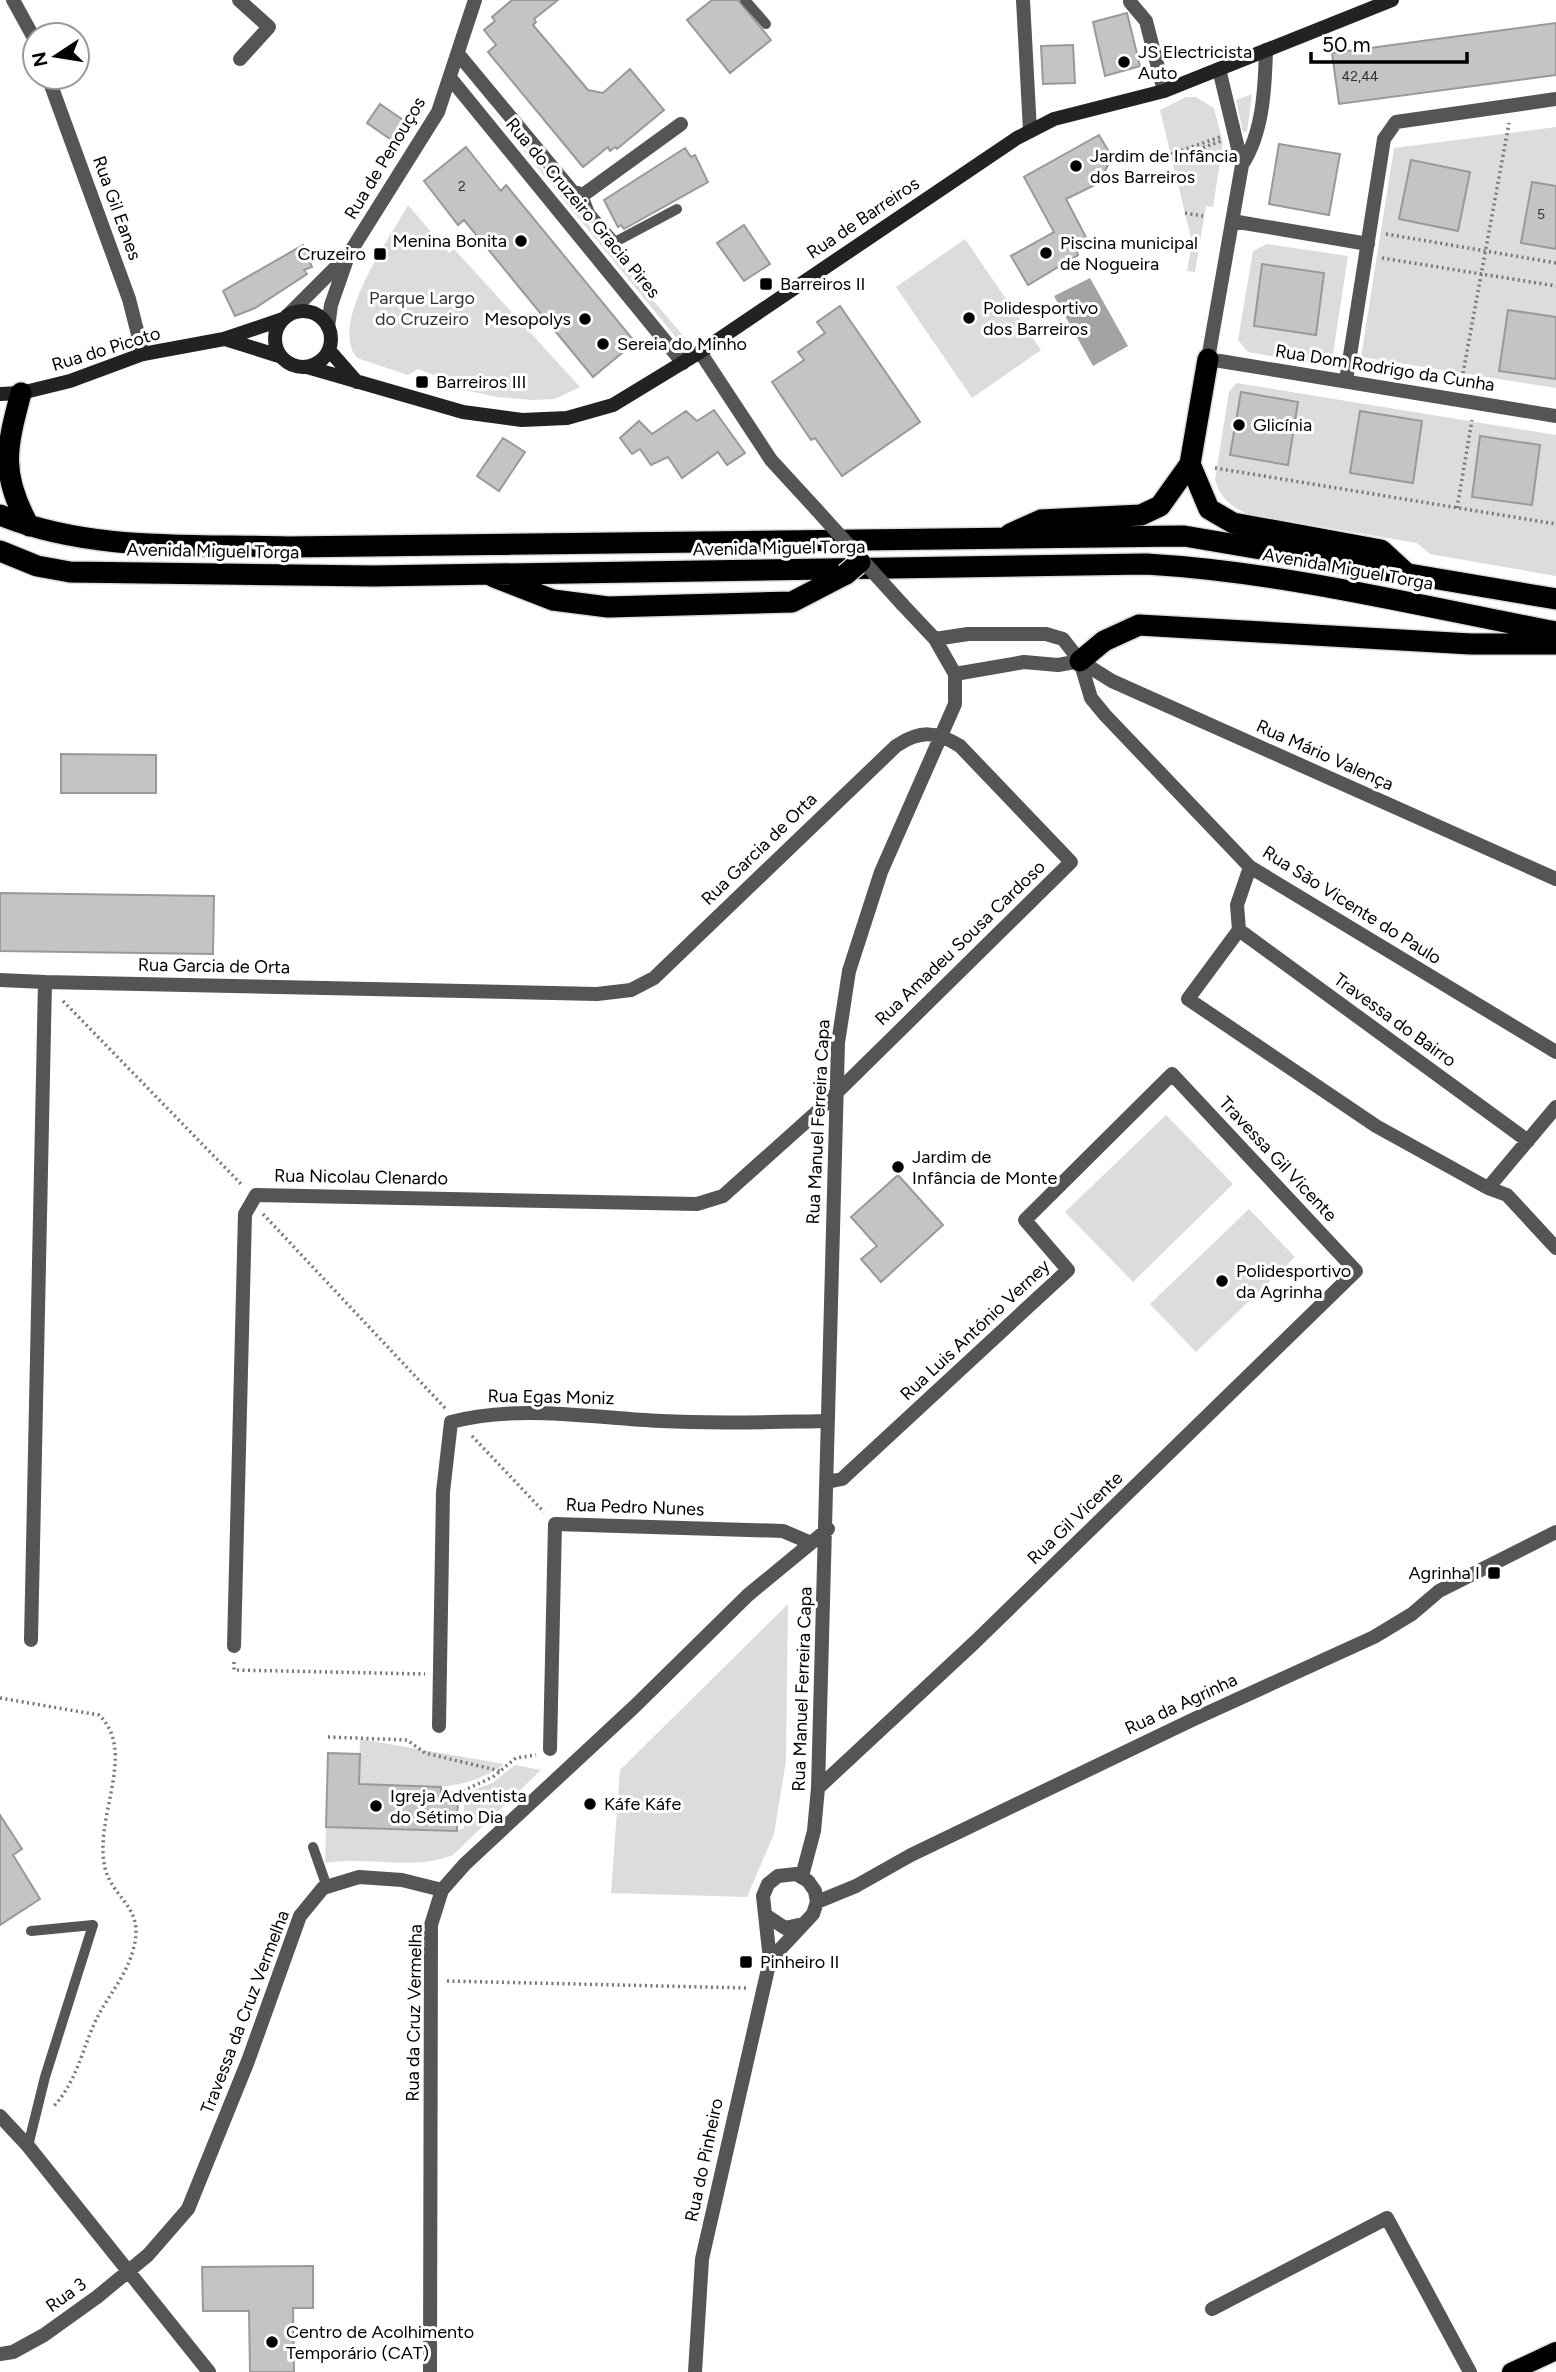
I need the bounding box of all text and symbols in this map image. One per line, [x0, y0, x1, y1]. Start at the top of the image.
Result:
north arrow [21, 21, 91, 91]
scale bar [1311, 21, 1467, 65]
text: 50 m [1322, 32, 1371, 57]
place label: JS Electricista Auto [1138, 41, 1252, 84]
text: N [27, 50, 53, 69]
marker: JS Electricista Auto [1116, 54, 1132, 70]
house number: 42,44 [1341, 68, 1379, 85]
street label: Rua de Penouços [340, 93, 430, 223]
street label: Rua do Cruzeiro Gracia Pires [501, 113, 665, 303]
place label: Jardim de Infância dos Barreiros [1090, 145, 1238, 188]
street label: Rua Gil Eanes [88, 153, 146, 263]
marker: Jardim de Infância dos Barreiros [1068, 158, 1084, 174]
street label: Rua de Barreiros [803, 172, 923, 264]
house number: 2 [458, 178, 466, 195]
house number: 5 [1537, 206, 1545, 223]
place label: Menina Bonita [392, 230, 507, 252]
place label: Piscina municipal de Nogueira [1060, 232, 1198, 275]
marker: Menina Bonita [513, 233, 529, 249]
place label: Cruzeiro [298, 243, 366, 265]
marker: Piscina municipal de Nogueira [1038, 245, 1054, 261]
marker: Cruzeiro [372, 246, 388, 262]
place label: Barreiros II [780, 273, 865, 295]
marker: Barreiros II [758, 276, 774, 292]
park label: Parque Largo do Cruzeiro [369, 287, 475, 330]
place label: Polidesportivo dos Barreiros [983, 297, 1098, 340]
place label: Mesopolys [484, 308, 571, 330]
marker: Polidesportivo dos Barreiros [961, 310, 977, 326]
marker: Mesopolys [577, 311, 593, 327]
street label: Rua do Picoto [49, 322, 163, 376]
place label: Sereia do Minho [617, 333, 747, 355]
marker: Sereia do Minho [595, 336, 611, 352]
street label: Rua Dom Rodrigo da Cunha [1274, 340, 1496, 396]
place label: Barreiros III [436, 371, 526, 393]
marker: Barreiros III [414, 374, 430, 390]
place label: Glicínia [1253, 414, 1312, 436]
marker: Glicínia [1231, 417, 1247, 433]
street label: Avenida Miguel Torga [692, 535, 866, 561]
street label: Avenida Miguel Torga [126, 538, 300, 564]
street label: Avenida Miguel Torga [1261, 543, 1435, 595]
street label: Rua Mário Valença [1253, 715, 1397, 795]
street label: Rua Garcia de Orta [697, 788, 821, 910]
street label: Rua São Vicente do Paulo [1259, 841, 1445, 969]
street label: Rua Amadeu Sousa Cardoso [870, 856, 1050, 1030]
street label: Rua Garcia de Orta [138, 954, 290, 978]
street label: Travessa do Bairro [1329, 968, 1461, 1072]
street label: Rua Manuel Ferreira Capa [802, 1019, 834, 1225]
street label: Travessa Gil Vicente [1214, 1092, 1342, 1226]
place label: Jardim de Infância de Monte [912, 1146, 1058, 1189]
marker: Jardim de Infância de Monte [890, 1159, 906, 1175]
street label: Rua Nicolau Clenardo [274, 1164, 448, 1190]
street label: Rua Luis António Verney [896, 1255, 1055, 1405]
place label: Polidesportivo da Agrinha [1236, 1260, 1351, 1303]
marker: Polidesportivo da Agrinha [1214, 1273, 1230, 1289]
street label: Rua Egas Moniz [487, 1385, 615, 1409]
street label: Rua Gil Vicente [1023, 1467, 1127, 1569]
street label: Rua Pedro Nunes [565, 1494, 705, 1520]
place label: Agrinha I [1409, 1562, 1480, 1584]
marker: Agrinha I [1486, 1565, 1502, 1581]
street label: Rua Manuel Ferreira Capa [787, 1586, 817, 1792]
street label: Rua da Agrinha [1121, 1668, 1241, 1740]
place label: Igreja Adventista do Sétimo Dia [390, 1785, 527, 1828]
place label: Káfe Káfe [604, 1793, 681, 1815]
marker: Káfe Káfe [582, 1796, 598, 1812]
marker: Igreja Adventista do Sétimo Dia [368, 1798, 384, 1814]
street label: Travessa da Cruz Vermelha [196, 1907, 294, 2117]
street label: Rua da Cruz Vermelha [401, 1924, 427, 2102]
place label: Pinheiro II [760, 1951, 839, 1973]
marker: Pinheiro II [738, 1954, 754, 1970]
street label: Rua do Pinheiro [680, 2096, 728, 2224]
street label: Rua 3 [41, 2273, 91, 2317]
place label: Centro de Acolhimento Temporário (CAT) [286, 2321, 474, 2364]
marker: Centro de Acolhimento Temporário (CAT) [264, 2334, 280, 2350]

